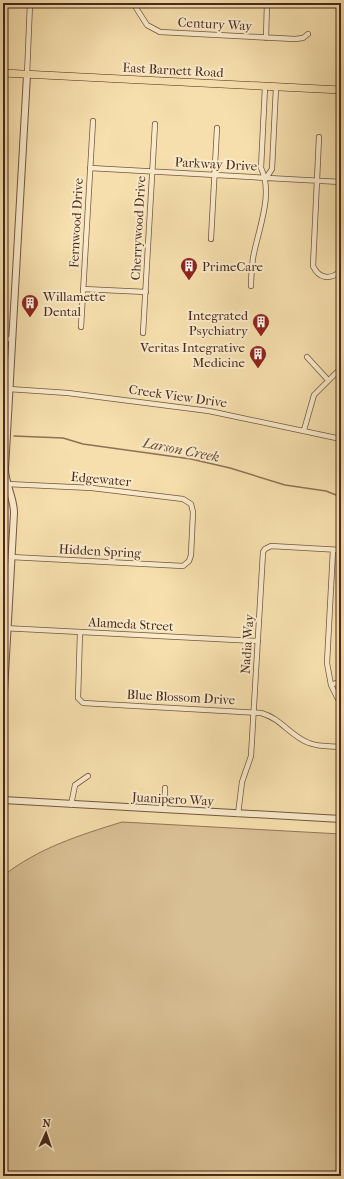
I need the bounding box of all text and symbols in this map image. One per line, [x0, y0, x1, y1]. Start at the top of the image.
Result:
street label: Century Way [177, 15, 254, 33]
street label: East Barnett Road [122, 60, 225, 80]
street label: Parkway Drive [174, 154, 258, 174]
street label: Cherrywood Drive [128, 175, 148, 281]
street label: Fernwood Drive [66, 177, 86, 269]
building icon: PrimeCare [179, 256, 199, 281]
place label: PrimeCare [202, 259, 264, 274]
place label: Willamette Dental [42, 289, 106, 319]
building icon: Willamette Dental [20, 293, 40, 318]
place label: Integrated Psychiatry [188, 308, 249, 338]
building icon: Integrated Psychiatry [251, 312, 271, 337]
place label: Veritas Integrative Medicine [139, 340, 246, 370]
building icon: Veritas Integrative Medicine [248, 344, 268, 369]
street label: Creek View Drive [128, 382, 229, 410]
water label: Larson Creek [140, 434, 221, 466]
street label: Edgewater [70, 469, 132, 489]
street label: Hidden Spring [58, 541, 143, 561]
street label: Nadia Way [237, 613, 257, 674]
street label: Alameda Street [87, 614, 174, 634]
street label: Blue Blossom Drive [126, 687, 236, 707]
street label: Juanipero Way [130, 789, 216, 809]
north arrow [26, 1113, 66, 1153]
text: N [42, 1117, 52, 1130]

